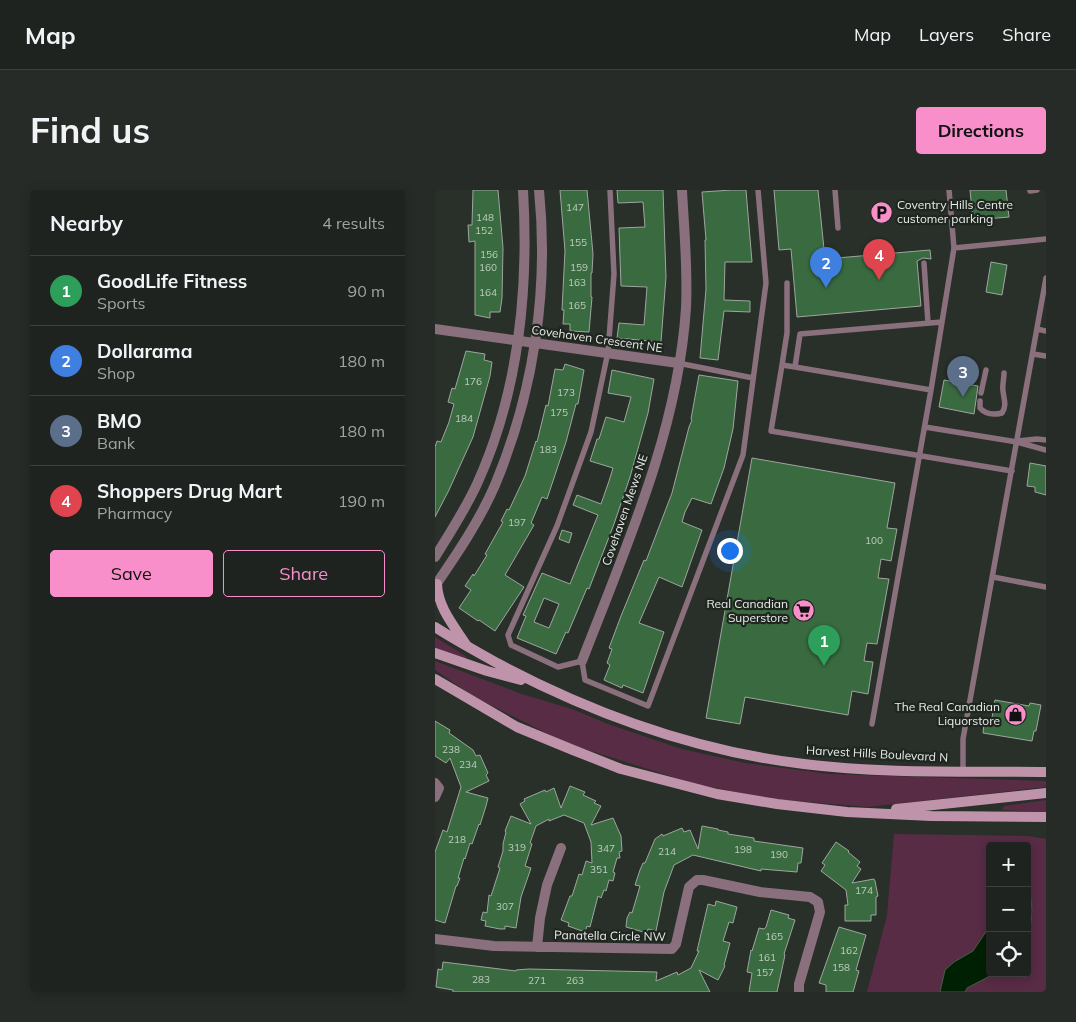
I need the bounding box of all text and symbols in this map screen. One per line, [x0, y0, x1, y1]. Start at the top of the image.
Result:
text: Map [25, 20, 76, 50]
text: Map [854, 23, 891, 46]
text: Layers [919, 23, 974, 46]
text: Share [1002, 23, 1051, 46]
button: Directions [916, 107, 1046, 154]
text: Find us [30, 108, 150, 152]
place label: Coventry Hills Centre customer parking [897, 197, 1013, 226]
parking icon: Coventry Hills Centre customer parking [869, 200, 893, 224]
house number: 147 [566, 201, 584, 214]
text: Nearby [50, 210, 123, 236]
house number: 148 [476, 211, 494, 224]
text: 4 results [322, 213, 385, 233]
house number: 152 [475, 224, 493, 237]
house number: 155 [569, 236, 587, 249]
pin: 4 [863, 239, 895, 280]
pin: 2 [810, 247, 842, 288]
house number: 156 [480, 248, 498, 261]
house number: 160 [479, 261, 497, 274]
house number: 159 [570, 261, 588, 274]
text: GoodLife Fitness [97, 269, 247, 293]
house number: 163 [568, 276, 586, 289]
text: 1 [61, 281, 71, 301]
text: 90 m [348, 281, 385, 301]
house number: 164 [479, 286, 497, 299]
text: Sports [97, 293, 145, 313]
house number: 165 [568, 299, 586, 312]
street label: Covehaven Crescent NE [531, 322, 664, 355]
text: Dollarama [97, 339, 192, 363]
text: 2 [61, 351, 71, 371]
text: 180 m [338, 351, 385, 371]
pin: 3 [947, 356, 979, 397]
text: Shop [97, 363, 135, 383]
house number: 176 [464, 375, 482, 388]
house number: 173 [557, 386, 575, 399]
house number: 175 [550, 406, 568, 419]
text: BMO [97, 409, 142, 433]
house number: 184 [455, 412, 473, 425]
text: 3 [61, 421, 71, 441]
text: 180 m [338, 421, 385, 441]
text: Bank [97, 433, 135, 453]
house number: 183 [539, 443, 557, 456]
street label: Covehaven Mews NE [598, 452, 651, 567]
text: Shoppers Drug Mart [97, 479, 282, 503]
text: 4 [61, 491, 71, 511]
text: 190 m [338, 491, 385, 511]
text: Pharmacy [97, 503, 172, 523]
house number: 197 [508, 516, 526, 529]
house number: 100 [865, 534, 883, 547]
your location [717, 538, 743, 564]
button: Save [50, 550, 213, 597]
button: Share [223, 550, 385, 597]
place label: Real Canadian Superstore [706, 596, 788, 625]
supermarket icon: Real Canadian Superstore [792, 599, 816, 623]
pin: 1 [808, 625, 840, 666]
place label: The Real Canadian Liquorstore [894, 699, 1000, 728]
shop icon: The Real Canadian Liquorstore [1004, 702, 1028, 726]
street label: Harvest Hills Boulevard N [806, 742, 948, 765]
house number: 238 [442, 743, 460, 756]
house number: 234 [459, 758, 477, 771]
house number: 218 [448, 833, 466, 846]
house number: 319 [508, 841, 526, 854]
house number: 347 [597, 842, 615, 855]
map controls [986, 842, 1031, 977]
button: + [986, 842, 1031, 887]
house number: 198 [734, 843, 752, 856]
house number: 214 [658, 845, 676, 858]
house number: 190 [770, 848, 788, 861]
house number: 351 [590, 863, 608, 876]
house number: 174 [855, 884, 873, 897]
button: − [986, 887, 1031, 932]
house number: 307 [496, 900, 514, 913]
street label: Panatella Circle NW [554, 927, 666, 944]
house number: 165 [765, 930, 783, 943]
button: locate [986, 932, 1031, 977]
house number: 162 [840, 944, 858, 957]
house number: 161 [758, 951, 776, 964]
house number: 158 [832, 961, 850, 974]
house number: 157 [756, 966, 774, 979]
house number: 283 [472, 973, 490, 986]
house number: 271 [528, 974, 546, 987]
house number: 263 [566, 974, 584, 987]

